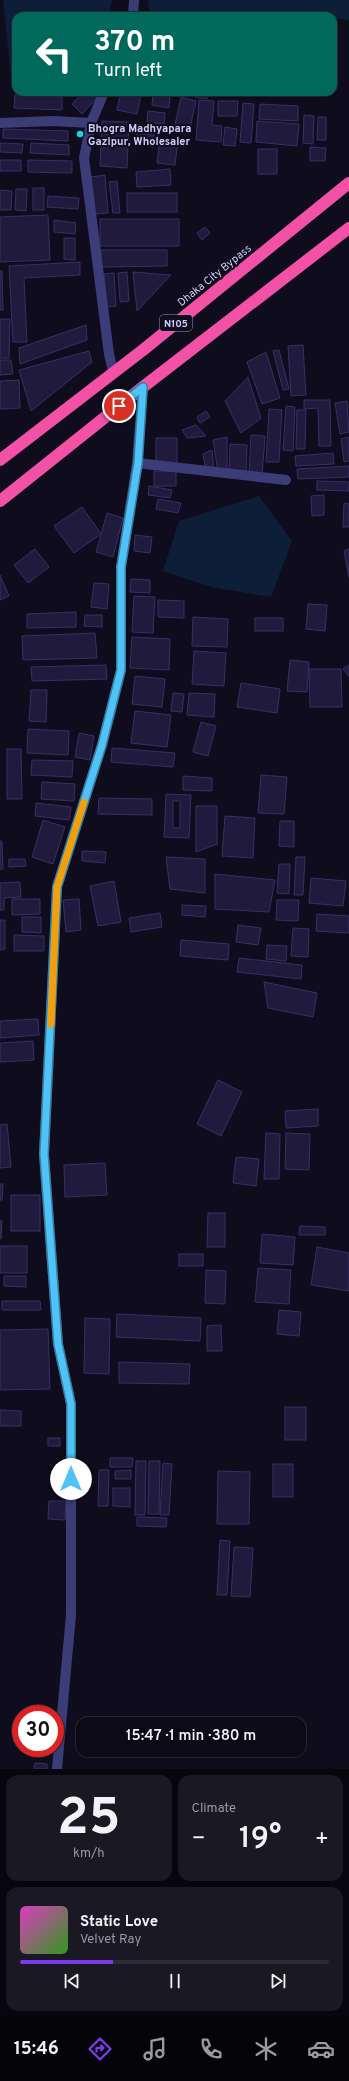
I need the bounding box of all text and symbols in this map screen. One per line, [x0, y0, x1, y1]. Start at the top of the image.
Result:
text: 370 m [94, 25, 175, 61]
icon: left [28, 28, 80, 80]
text: Turn left [94, 60, 162, 83]
place label: Bhogra Madhyapara Gazipur, Wholesaler [88, 122, 191, 149]
marker: Bhogra Madhyapara Gazipur, Wholesaler [75, 129, 85, 139]
street label: Dhaka City Bypass [175, 242, 254, 310]
road number: N105 [160, 315, 192, 331]
pin [102, 389, 136, 423]
icon: arrive [108, 395, 130, 417]
position arrow [50, 1458, 92, 1500]
speed limit sign: 30 [12, 1705, 64, 1757]
text: 15:47 · 1 min · 380 m [126, 1727, 256, 1746]
text: 25 [57, 1787, 121, 1853]
text: Climate [192, 1801, 236, 1817]
text: 19° [239, 1821, 281, 1858]
text: − [192, 1826, 206, 1853]
text: + [315, 1826, 329, 1853]
text: km/h [73, 1846, 105, 1862]
text: Static Love [80, 1913, 158, 1932]
text: Velvet Ray [80, 1932, 141, 1948]
icon: previous [61, 1970, 83, 1992]
icon: pause [164, 1970, 186, 1992]
icon: next [267, 1970, 289, 1992]
icon: directions [86, 2035, 114, 2063]
icon: music [141, 2035, 169, 2063]
icon: phone [197, 2035, 225, 2063]
icon: climate [252, 2035, 280, 2063]
icon: car [307, 2035, 335, 2063]
text: 15:46 [14, 2038, 59, 2061]

